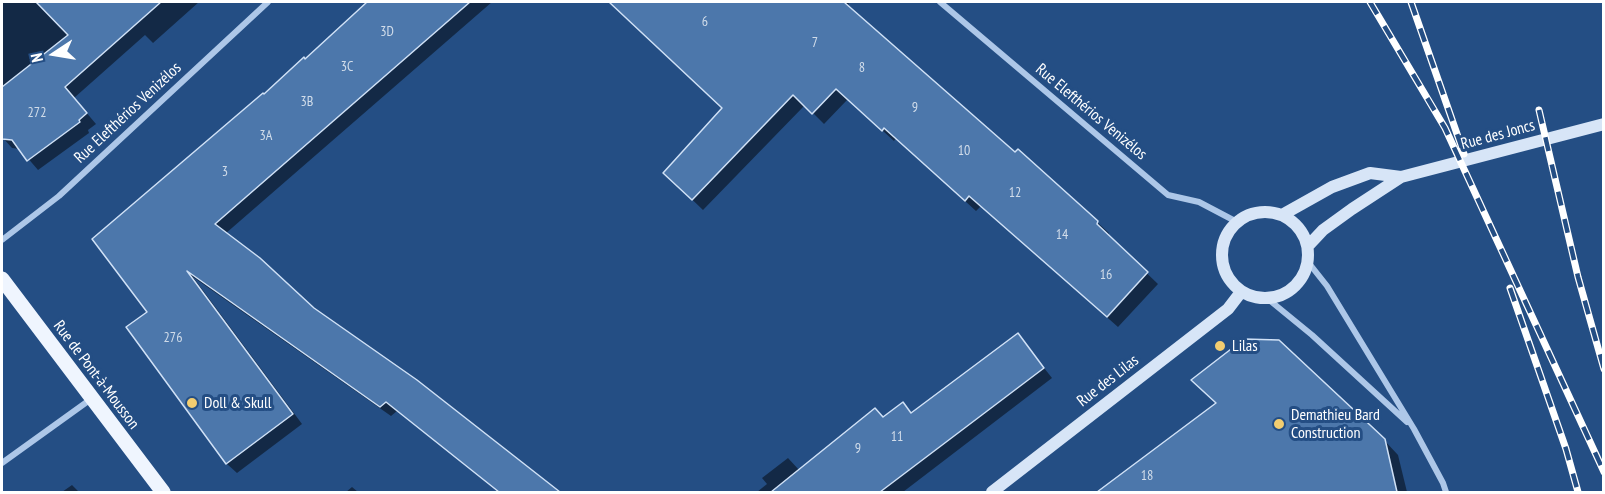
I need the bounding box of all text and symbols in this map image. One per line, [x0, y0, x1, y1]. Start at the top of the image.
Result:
house number: 6 [702, 14, 708, 30]
north arrow [24, 24, 84, 84]
house number: 3D [380, 24, 394, 40]
house number: 7 [812, 35, 818, 51]
text: N [26, 51, 47, 64]
street label: Rue Elefthérios Venizélos [71, 58, 185, 168]
house number: 3C [341, 59, 353, 75]
house number: 8 [859, 60, 865, 76]
street label: Rue Elefthérios Venizélos [1031, 60, 1151, 164]
house number: 3B [301, 94, 313, 110]
house number: 9 [912, 100, 918, 116]
house number: 272 [28, 105, 46, 121]
street label: Rue des Joncs [1459, 116, 1537, 154]
house number: 3A [260, 128, 272, 144]
house number: 10 [958, 143, 970, 159]
house number: 3 [222, 164, 228, 180]
house number: 12 [1009, 185, 1021, 201]
house number: 14 [1056, 227, 1068, 243]
house number: 16 [1100, 267, 1112, 283]
street label: Rue de Pont-à-Mousson [49, 317, 143, 433]
house number: 276 [164, 330, 182, 346]
place label: Lilas [1232, 336, 1258, 356]
marker: Lilas [1213, 339, 1227, 353]
street label: Rue des Lilas [1073, 351, 1143, 411]
place label: Doll & Skull [204, 393, 272, 413]
marker: Doll & Skull [185, 396, 199, 410]
place label: Demathieu Bard Construction [1291, 405, 1380, 443]
marker: Demathieu Bard Construction [1272, 417, 1286, 431]
house number: 11 [891, 429, 903, 445]
house number: 9 [855, 441, 861, 457]
house number: 18 [1141, 468, 1153, 484]

